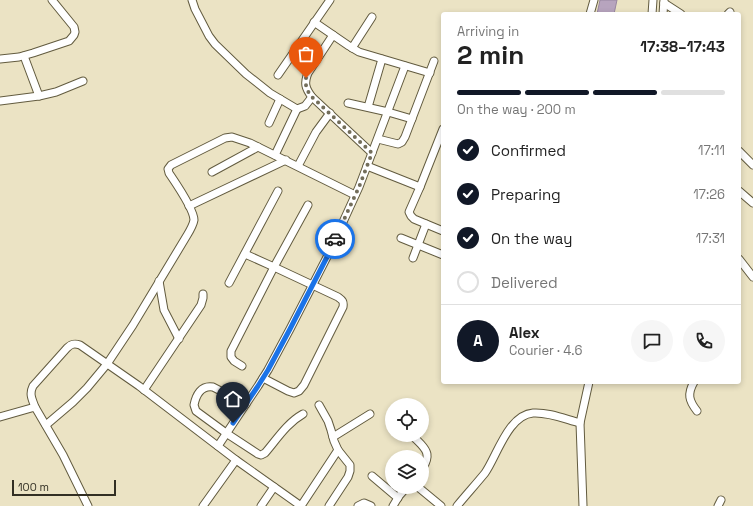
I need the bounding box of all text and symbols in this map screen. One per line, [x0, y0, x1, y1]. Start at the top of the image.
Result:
text: Arriving in [457, 23, 519, 40]
pin [289, 37, 323, 78]
text: 17:38–17:43 [640, 37, 725, 56]
text: 2 min [457, 38, 524, 72]
icon: bag [295, 43, 317, 65]
text: On the way · 200 m [457, 101, 576, 118]
icon: check [457, 139, 479, 161]
text: Confirmed [491, 141, 566, 160]
text: 17:11 [698, 142, 725, 159]
icon: check [457, 183, 479, 205]
text: Preparing [491, 185, 561, 204]
text: 17:26 [693, 186, 725, 203]
courier [315, 219, 355, 259]
icon: check [457, 227, 479, 249]
icon: car [324, 228, 346, 250]
text: On the way [491, 229, 572, 248]
text: 17:31 [696, 230, 725, 247]
text: Delivered [491, 273, 558, 292]
button: chat [631, 320, 673, 362]
button: phone [683, 320, 725, 362]
text: Alex [509, 323, 540, 342]
text: A [473, 331, 483, 350]
text: Courier · 4.6 [509, 342, 582, 359]
pin [216, 382, 250, 423]
icon: home [222, 388, 244, 410]
map controls [385, 398, 429, 494]
button: locate [385, 398, 429, 442]
button: layers [385, 450, 429, 494]
scale bar [12, 478, 116, 497]
text: 100 m [18, 480, 49, 494]

